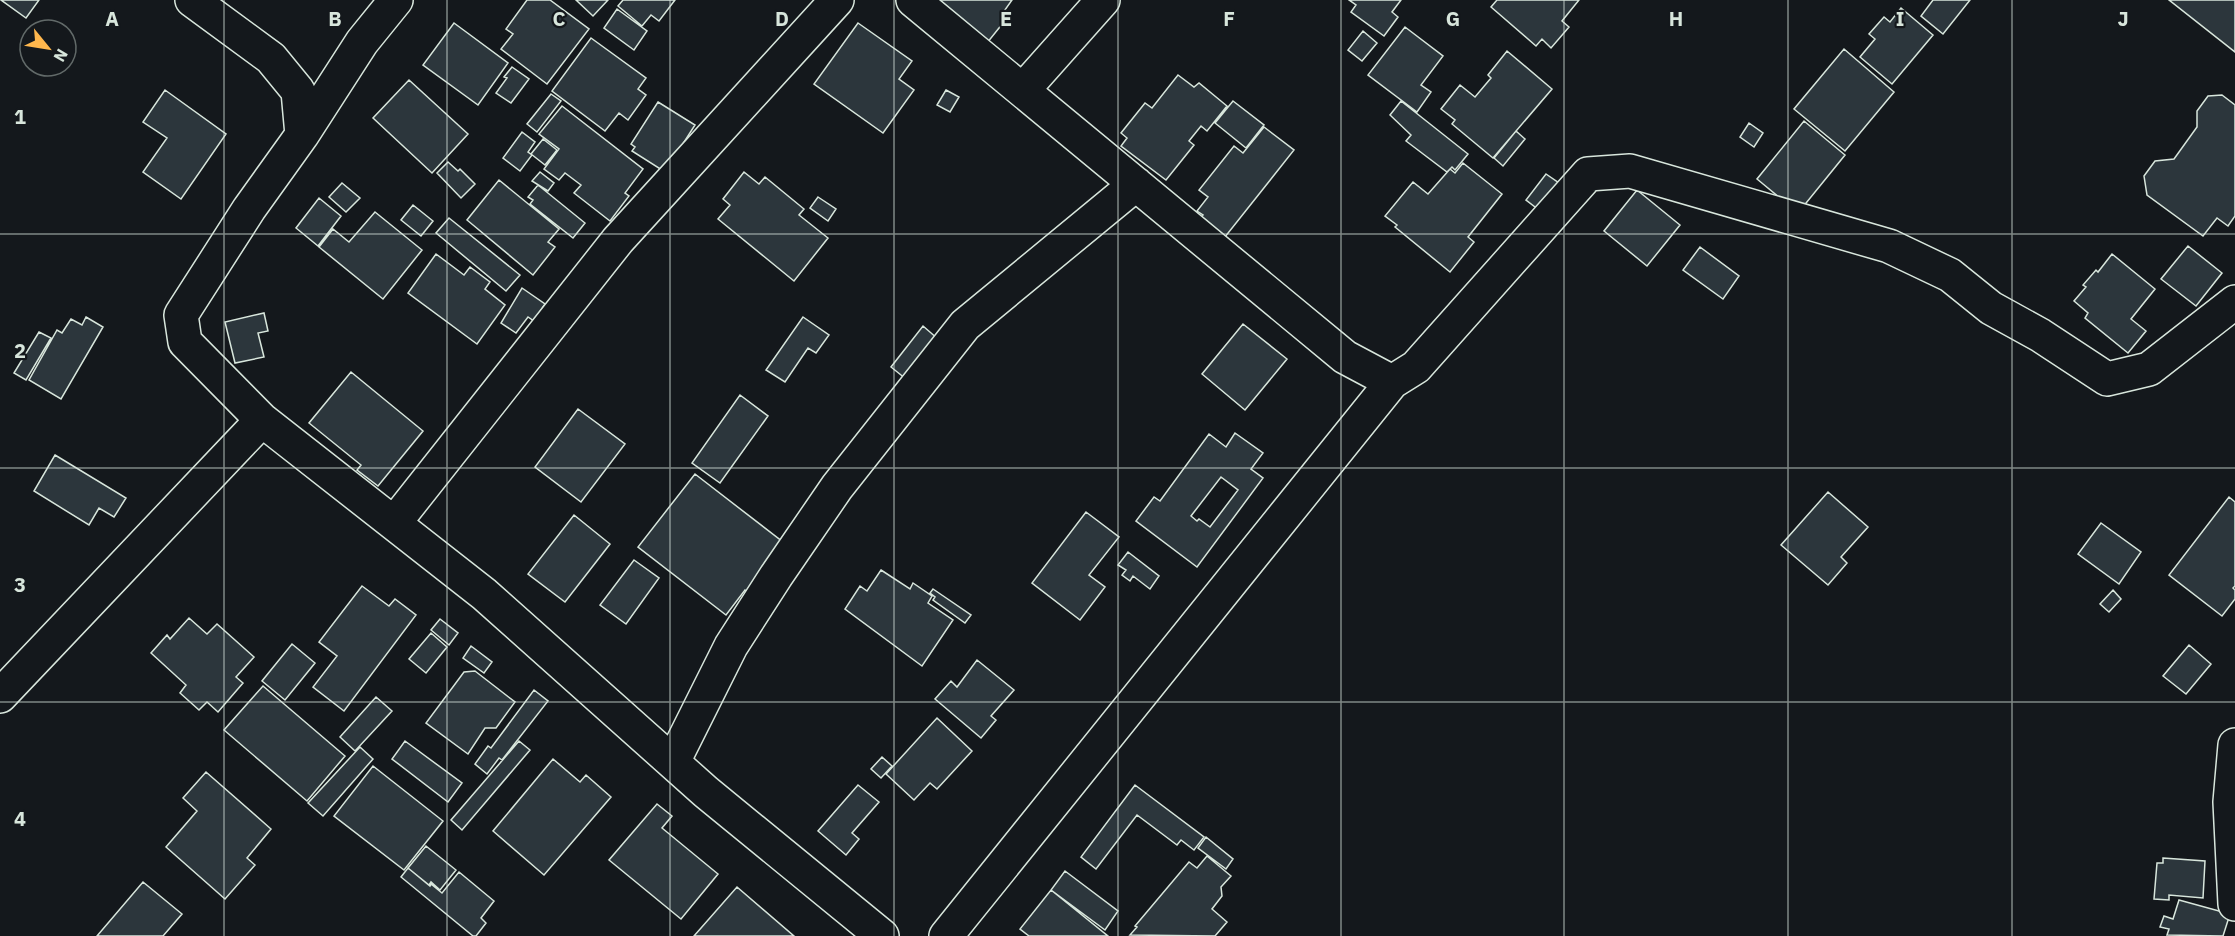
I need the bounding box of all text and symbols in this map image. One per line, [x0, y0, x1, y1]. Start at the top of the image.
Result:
text: A [105, 5, 119, 32]
text: B [328, 5, 342, 32]
text: C [552, 5, 566, 32]
text: D [775, 5, 789, 32]
text: E [1000, 5, 1012, 32]
text: F [1223, 5, 1235, 32]
text: G [1446, 5, 1460, 32]
text: H [1669, 5, 1683, 32]
text: I [1896, 5, 1904, 32]
text: J [2117, 5, 2129, 32]
north arrow [18, 18, 78, 78]
text: N [49, 45, 73, 66]
text: 1 [14, 103, 26, 130]
text: 2 [14, 337, 26, 364]
text: 3 [14, 571, 26, 598]
text: 4 [14, 805, 26, 832]

